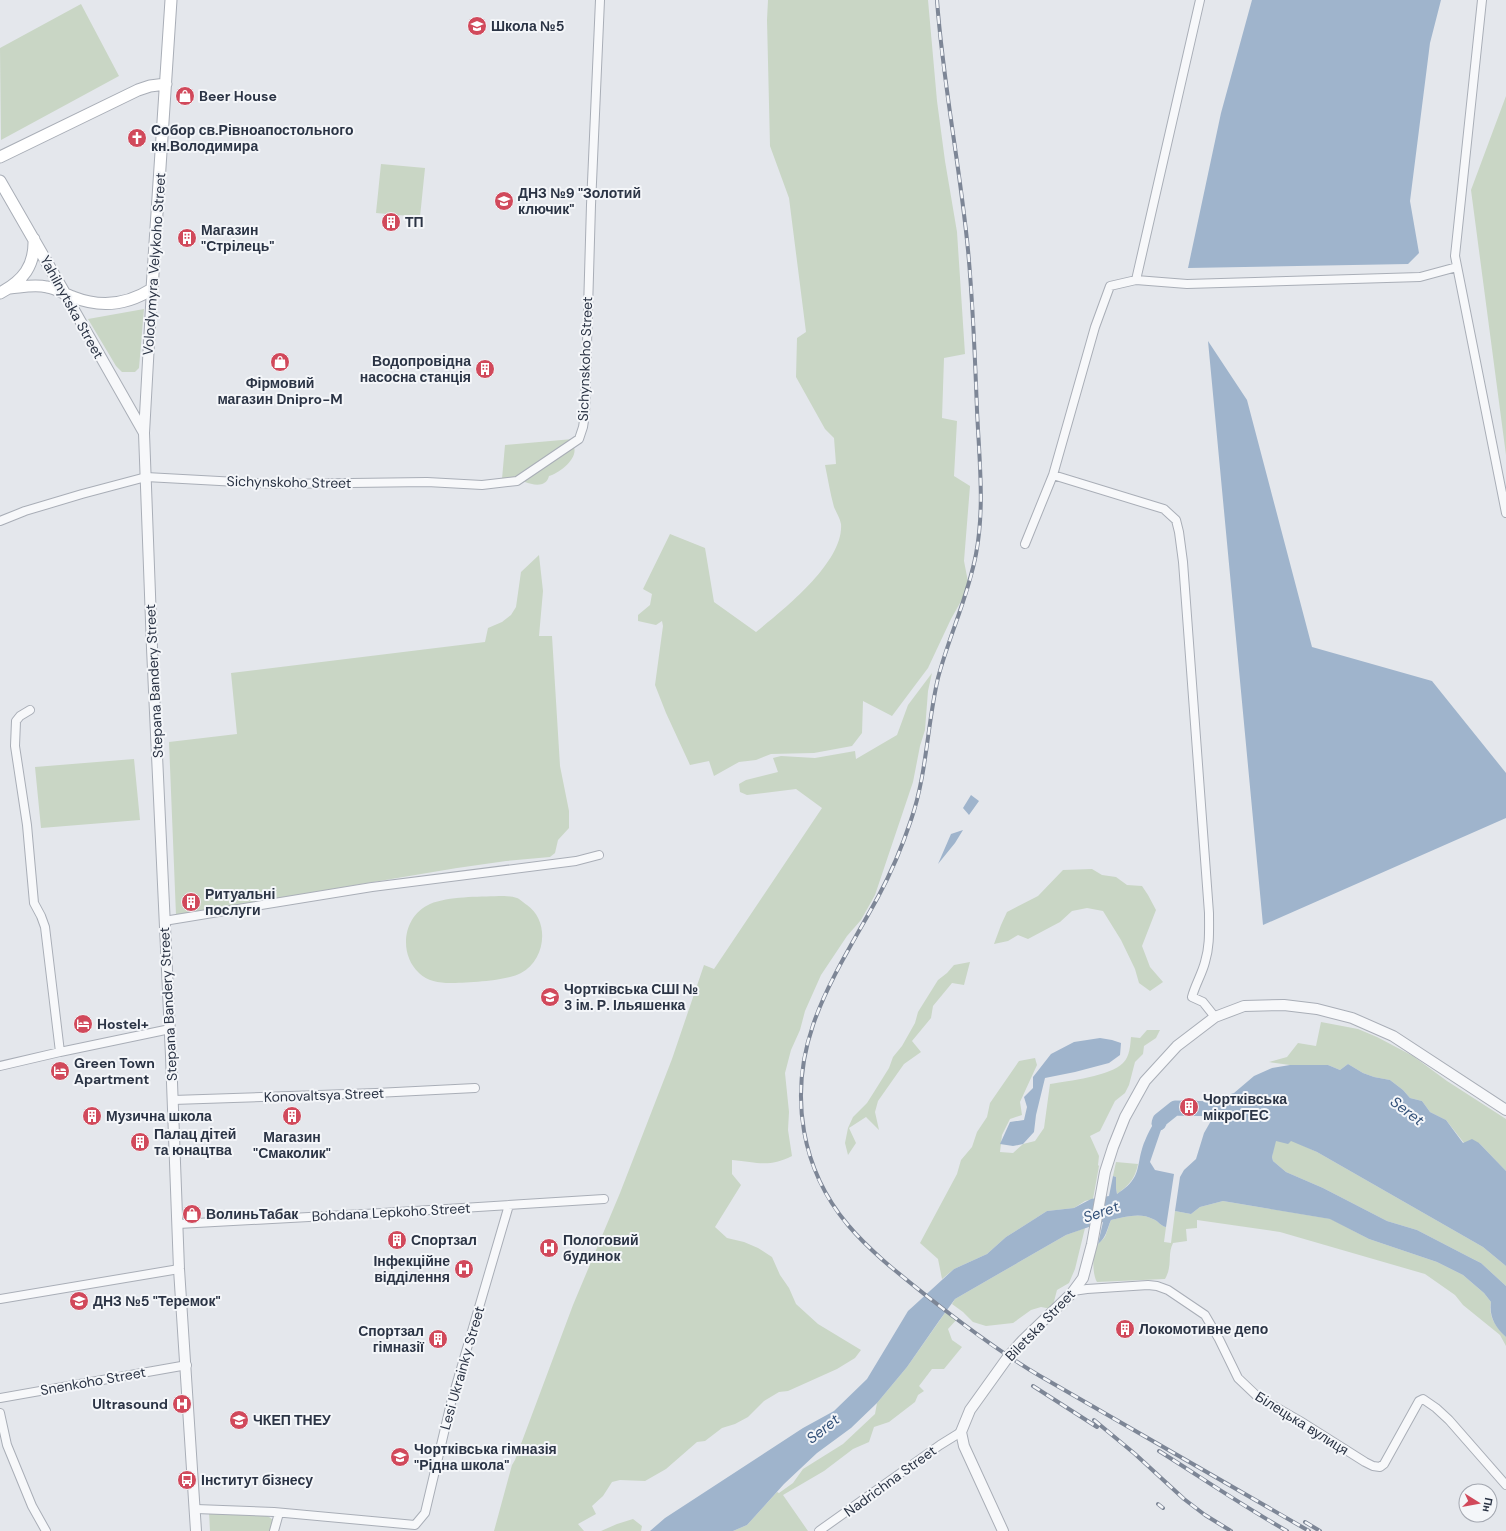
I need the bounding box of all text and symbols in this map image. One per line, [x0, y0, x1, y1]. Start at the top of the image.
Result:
school or university icon: Школа №5 [466, 15, 488, 37]
place label: Школа №5 [491, 17, 564, 35]
shop icon: Beer House [174, 85, 196, 107]
place label: Beer House [199, 87, 277, 105]
place label: Собор св.Рівноапостольного кн.Володимира [151, 121, 353, 155]
church icon: Собор св.Рівноапостольного кн.Володимира [126, 127, 148, 149]
street label: Volodymyra Velykoho Street [139, 172, 169, 356]
place label: ДНЗ №9 "Золотий ключик" [518, 184, 641, 218]
school or university icon: ДНЗ №9 "Золотий ключик" [493, 190, 515, 212]
building icon: ТП [380, 211, 402, 233]
place label: ТП [405, 213, 424, 231]
place label: Магазин "Стрілець" [201, 221, 274, 255]
building icon: Магазин "Стрілець" [176, 227, 198, 249]
street label: Yahilnytska Street [36, 252, 108, 362]
street label: Sichynskoho Street [574, 296, 596, 422]
shop icon: Фірмовий магазин Dnipro-M [269, 351, 291, 373]
place label: Водопровідна насосна станція [360, 352, 471, 386]
building icon: Водопровідна насосна станція [474, 358, 496, 380]
place label: Фірмовий магазин Dnipro-M [217, 374, 343, 408]
street label: Sichynskoho Street [226, 472, 352, 492]
street label: Stepana Bandery Street [141, 603, 167, 759]
place label: Ритуальні послуги [205, 885, 275, 919]
building icon: Ритуальні послуги [180, 891, 202, 913]
street label: Stepana Bandery Street [155, 926, 181, 1082]
place label: Чортківська СШІ № 3 ім. Р. Ільяшенка [564, 980, 698, 1014]
school or university icon: Чортківська СШІ № 3 ім. Р. Ільяшенка [539, 986, 561, 1008]
hotel icon: Hostel+ [72, 1013, 94, 1035]
place label: Hostel+ [97, 1015, 149, 1033]
place label: Green Town Apartment [74, 1054, 155, 1088]
hotel icon: Green Town Apartment [49, 1060, 71, 1082]
street label: Konovaltsya Street [264, 1084, 384, 1106]
place label: Чортківська мікроГЕС [1203, 1090, 1287, 1124]
water label: Seret [1386, 1092, 1428, 1130]
building icon: Чортківська мікроГЕС [1178, 1096, 1200, 1118]
building icon: Музична школа [81, 1105, 103, 1127]
building icon: Магазин "Смаколик" [281, 1105, 303, 1127]
place label: Музична школа [106, 1107, 212, 1125]
place label: Палац дітей та юнацтва [154, 1125, 236, 1159]
place label: Магазин "Смаколик" [253, 1128, 331, 1162]
building icon: Палац дітей та юнацтва [129, 1131, 151, 1153]
water label: Seret [1080, 1196, 1122, 1227]
street label: Bohdana Lepkoho Street [311, 1199, 471, 1225]
shop icon: ВолиньТабак [181, 1203, 203, 1225]
place label: ВолиньТабак [206, 1205, 299, 1223]
building icon: Спортзал [386, 1229, 408, 1251]
place label: Спортзал [411, 1231, 477, 1249]
place label: Пологовий будинок [563, 1231, 639, 1265]
hospital icon: Пологовий будинок [538, 1237, 560, 1259]
place label: Інфекційне відділення [373, 1252, 450, 1286]
hospital icon: Інфекційне відділення [453, 1258, 475, 1280]
street label: Biletska Street [1001, 1285, 1079, 1365]
school or university icon: ДНЗ №5 "Теремок" [68, 1290, 90, 1312]
place label: ДНЗ №5 "Теремок" [93, 1292, 221, 1310]
street label: Lesi Ukrainky Street [436, 1304, 488, 1432]
building icon: Локомотивне депо [1114, 1318, 1136, 1340]
place label: Локомотивне депо [1139, 1320, 1268, 1338]
place label: Спортзал гімназії [358, 1322, 425, 1356]
building icon: Спортзал гімназії [427, 1328, 449, 1350]
street label: Snenkoho Street [39, 1363, 147, 1399]
street label: Білецька вулиця [1252, 1387, 1352, 1459]
hospital icon: Ultrasound [171, 1393, 193, 1415]
place label: Ultrasound [92, 1395, 168, 1413]
school or university icon: ЧКЕП ТНЕУ [228, 1409, 250, 1431]
water label: Seret [802, 1410, 844, 1448]
place label: ЧКЕП ТНЕУ [253, 1411, 331, 1429]
place label: Чортківська гімназія "Рідна школа" [414, 1440, 557, 1474]
street label: Nadrichna Street [840, 1441, 940, 1521]
school or university icon: Чортківська гімназія "Рідна школа" [389, 1446, 411, 1468]
bus stop icon: Інститут бізнесу [176, 1469, 198, 1491]
place label: Інститут бізнесу [201, 1471, 313, 1489]
north arrow [1458, 1483, 1498, 1523]
text: Пн [1480, 1496, 1496, 1513]

